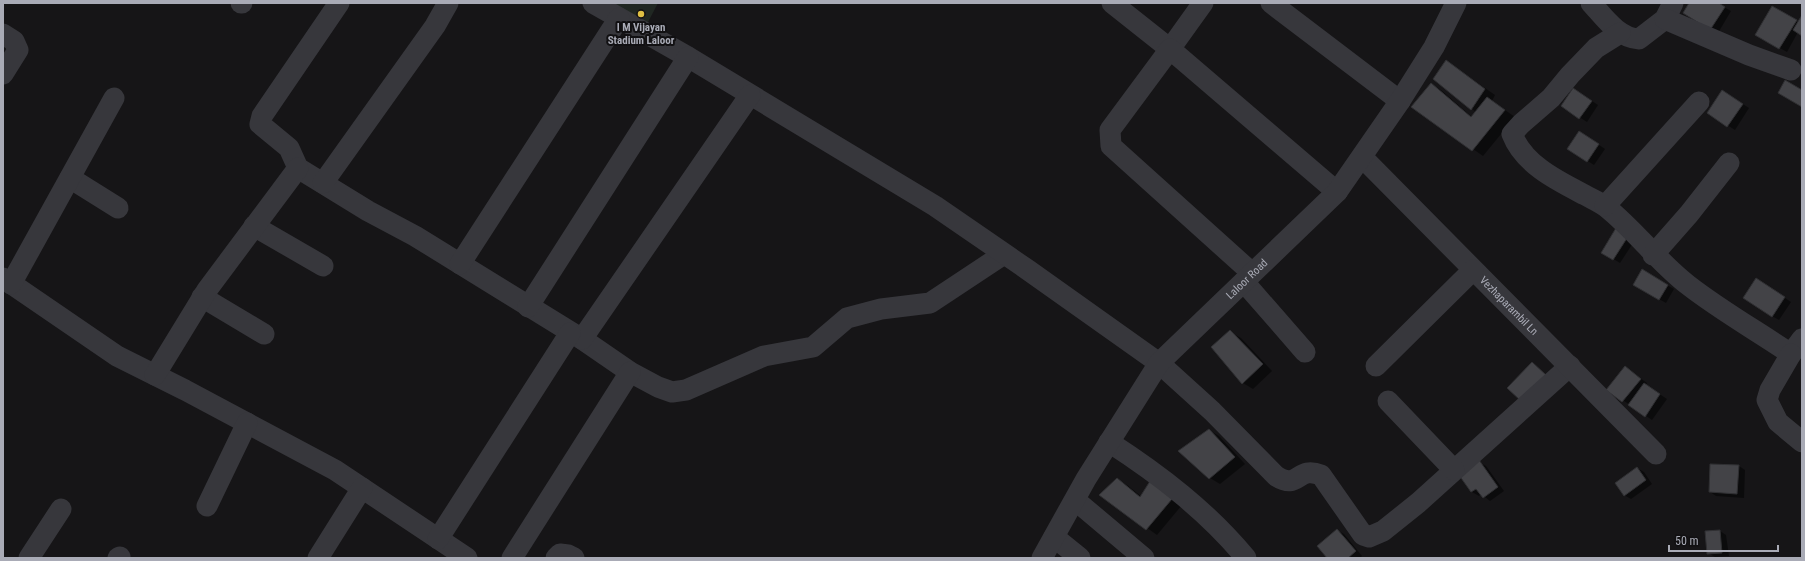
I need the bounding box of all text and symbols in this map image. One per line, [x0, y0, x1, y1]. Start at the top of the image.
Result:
marker: I M Vijayan Stadium Laloor [636, 9, 646, 19]
place label: I M Vijayan Stadium Laloor [608, 21, 675, 47]
street label: Laloor Road [1223, 256, 1270, 302]
street label: Vezhaparambil Ln [1477, 273, 1541, 338]
scale bar [1669, 527, 1778, 553]
text: 50 m [1675, 534, 1699, 548]

